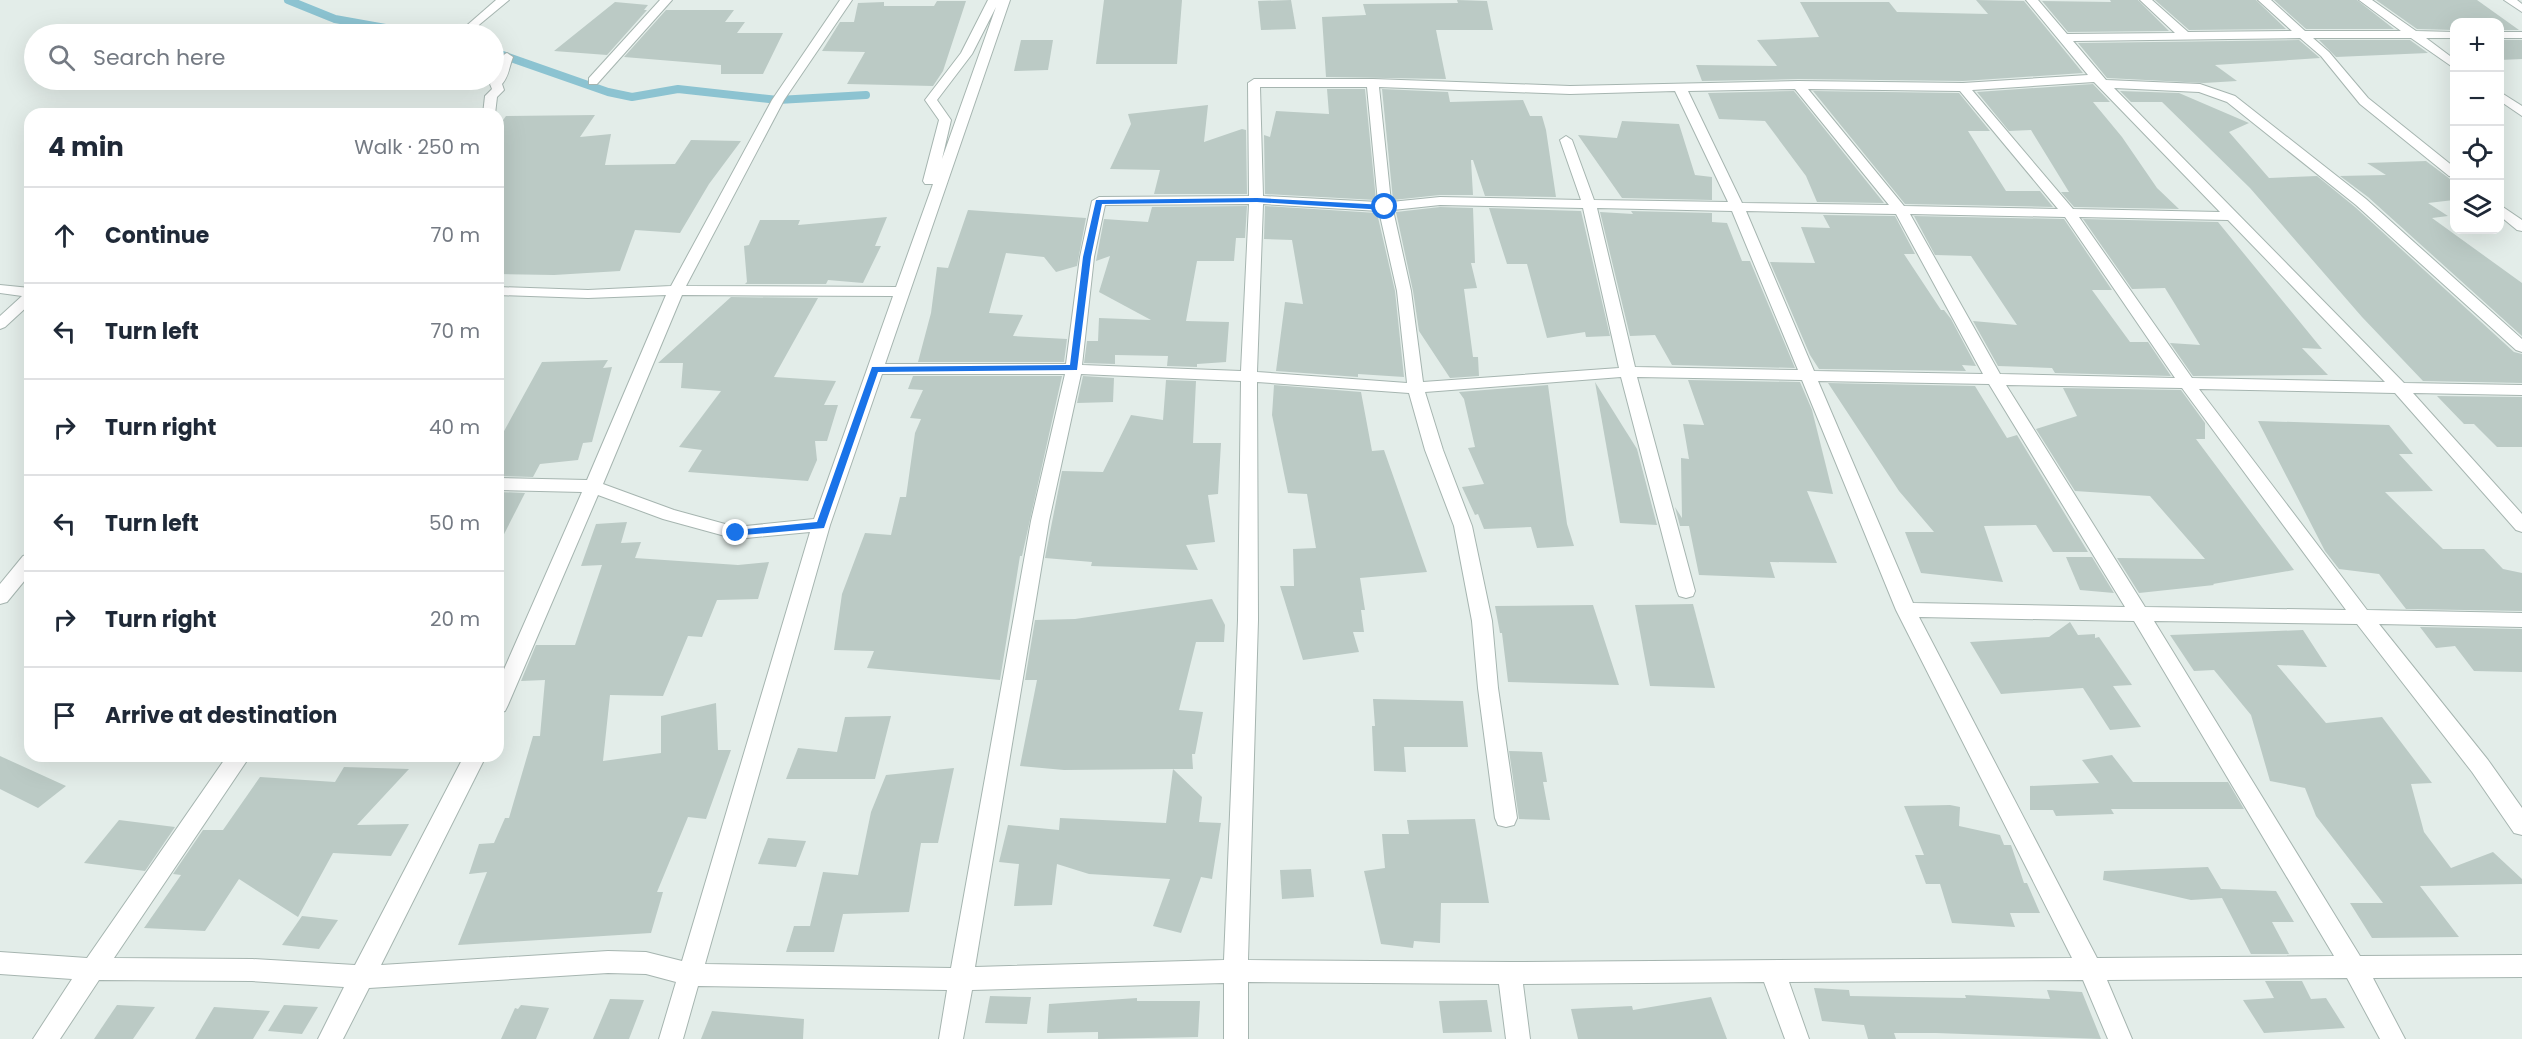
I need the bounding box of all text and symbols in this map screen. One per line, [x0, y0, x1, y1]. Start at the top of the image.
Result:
map controls [2450, 18, 2504, 234]
button: + [2450, 18, 2504, 72]
search box [24, 24, 504, 90]
icon: search [45, 41, 78, 74]
text: Search here [93, 42, 226, 73]
button: − [2450, 72, 2504, 126]
button: locate [2450, 126, 2504, 180]
text: 4 min [48, 129, 124, 165]
text: Walk · 250 m [354, 133, 480, 161]
button: layers [2450, 180, 2504, 234]
route start [1371, 193, 1397, 219]
icon: ahead [48, 219, 81, 252]
text: Continue [105, 220, 209, 251]
text: 70 m [431, 221, 480, 249]
icon: left [48, 315, 81, 348]
text: Turn left [105, 316, 199, 347]
text: 70 m [431, 317, 480, 345]
icon: right [48, 411, 81, 444]
text: Turn right [105, 412, 216, 443]
text: 40 m [429, 413, 480, 441]
icon: left [48, 507, 81, 540]
text: Turn left [105, 508, 199, 539]
text: 50 m [429, 509, 480, 537]
route end [722, 519, 748, 545]
icon: right [48, 603, 81, 636]
text: Turn right [105, 604, 216, 635]
text: 20 m [430, 605, 480, 633]
icon: arrive [48, 699, 81, 732]
text: Arrive at destination [105, 700, 337, 731]

